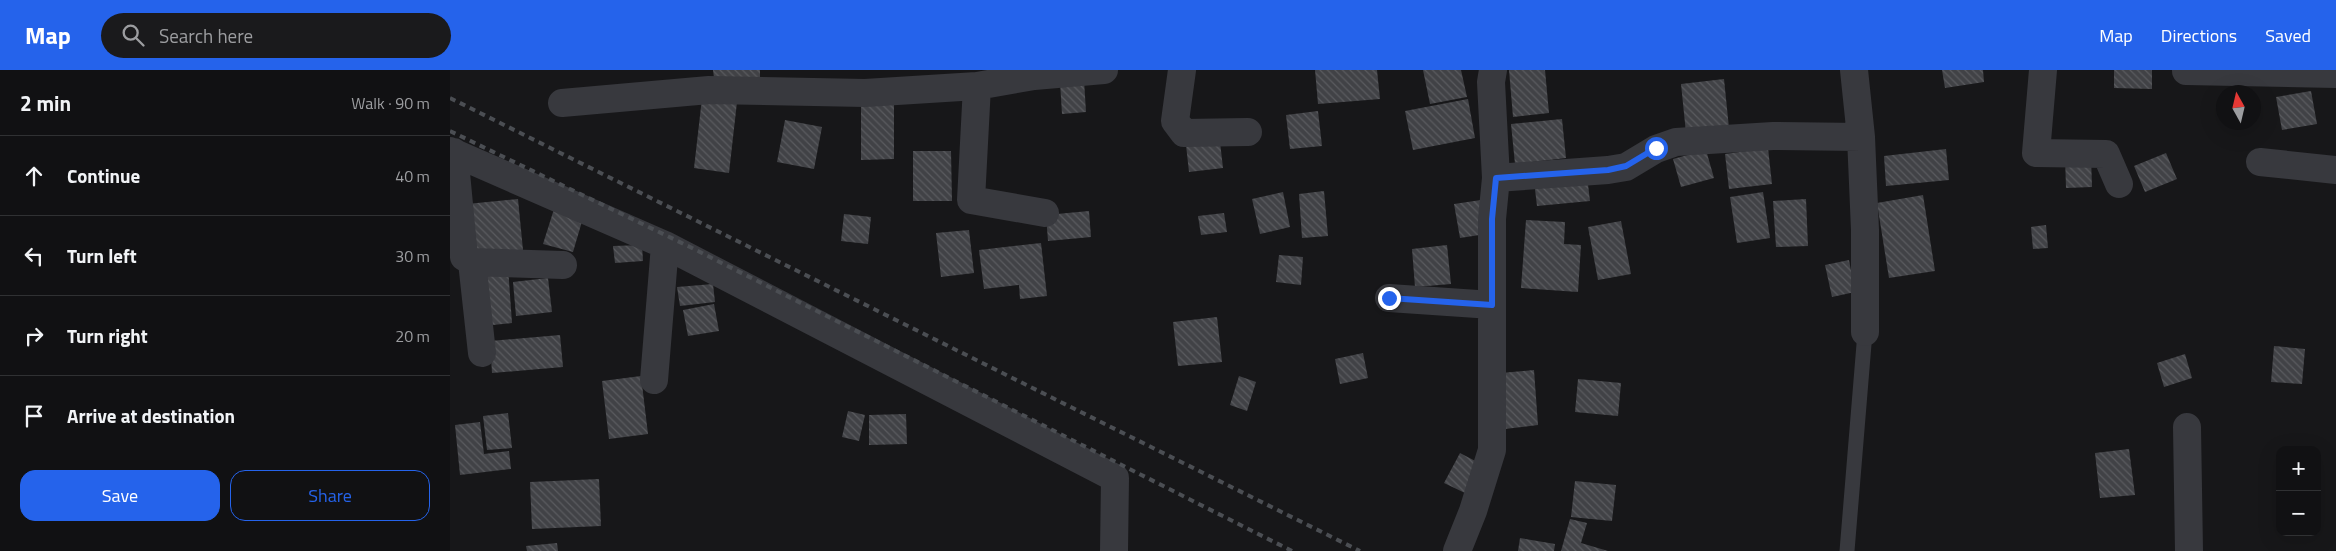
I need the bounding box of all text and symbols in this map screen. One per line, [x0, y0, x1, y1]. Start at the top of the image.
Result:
search box [101, 13, 451, 58]
text: Map [25, 17, 71, 53]
icon: search [119, 21, 147, 49]
text: Search here [159, 21, 253, 50]
text: Map [2099, 22, 2133, 49]
text: Directions [2161, 22, 2237, 49]
text: Saved [2265, 22, 2311, 49]
north arrow [2216, 85, 2261, 130]
text: 2 min [20, 87, 71, 119]
text: Walk · 90 m [351, 91, 430, 115]
route start [1645, 137, 1668, 160]
text: Continue [67, 161, 140, 190]
icon: ahead [20, 162, 48, 190]
text: 40 m [395, 164, 430, 188]
text: Turn left [67, 241, 137, 270]
icon: left [20, 242, 48, 270]
text: 30 m [395, 244, 430, 268]
route end [1378, 287, 1401, 310]
text: Turn right [67, 321, 148, 350]
icon: right [20, 322, 48, 350]
text: 20 m [395, 324, 430, 348]
text: Arrive at destination [67, 401, 235, 430]
icon: arrive [20, 402, 48, 430]
map controls [2276, 446, 2321, 536]
button: + [2276, 446, 2321, 491]
button: Save [20, 470, 220, 521]
button: Share [230, 470, 430, 521]
button: − [2276, 491, 2321, 536]

